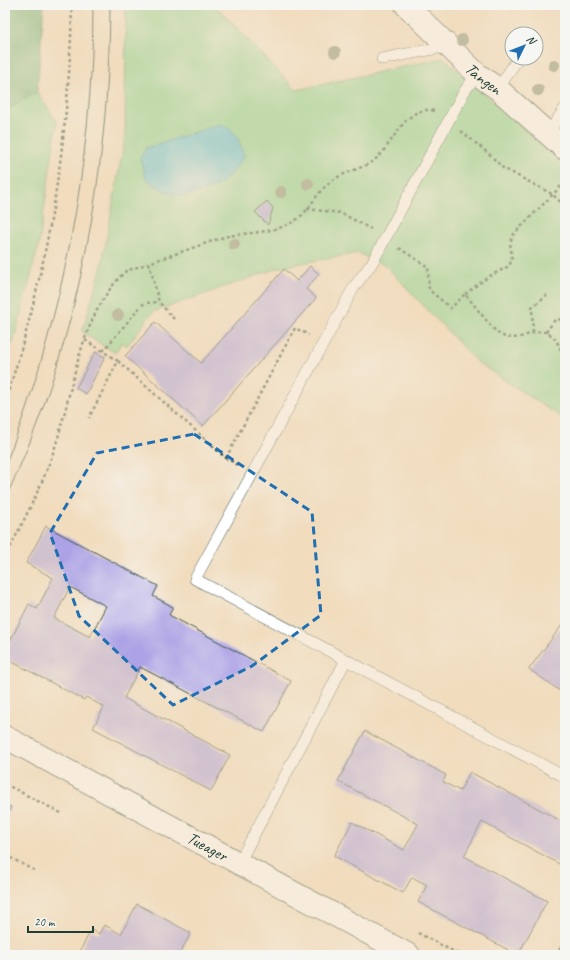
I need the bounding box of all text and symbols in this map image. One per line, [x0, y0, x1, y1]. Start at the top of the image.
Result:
north arrow [504, 26, 544, 66]
text: N [524, 32, 540, 48]
street label: Tangen [461, 58, 507, 100]
street label: Tueager [184, 827, 233, 867]
scale bar [28, 908, 93, 934]
text: 20 m [34, 914, 56, 930]

